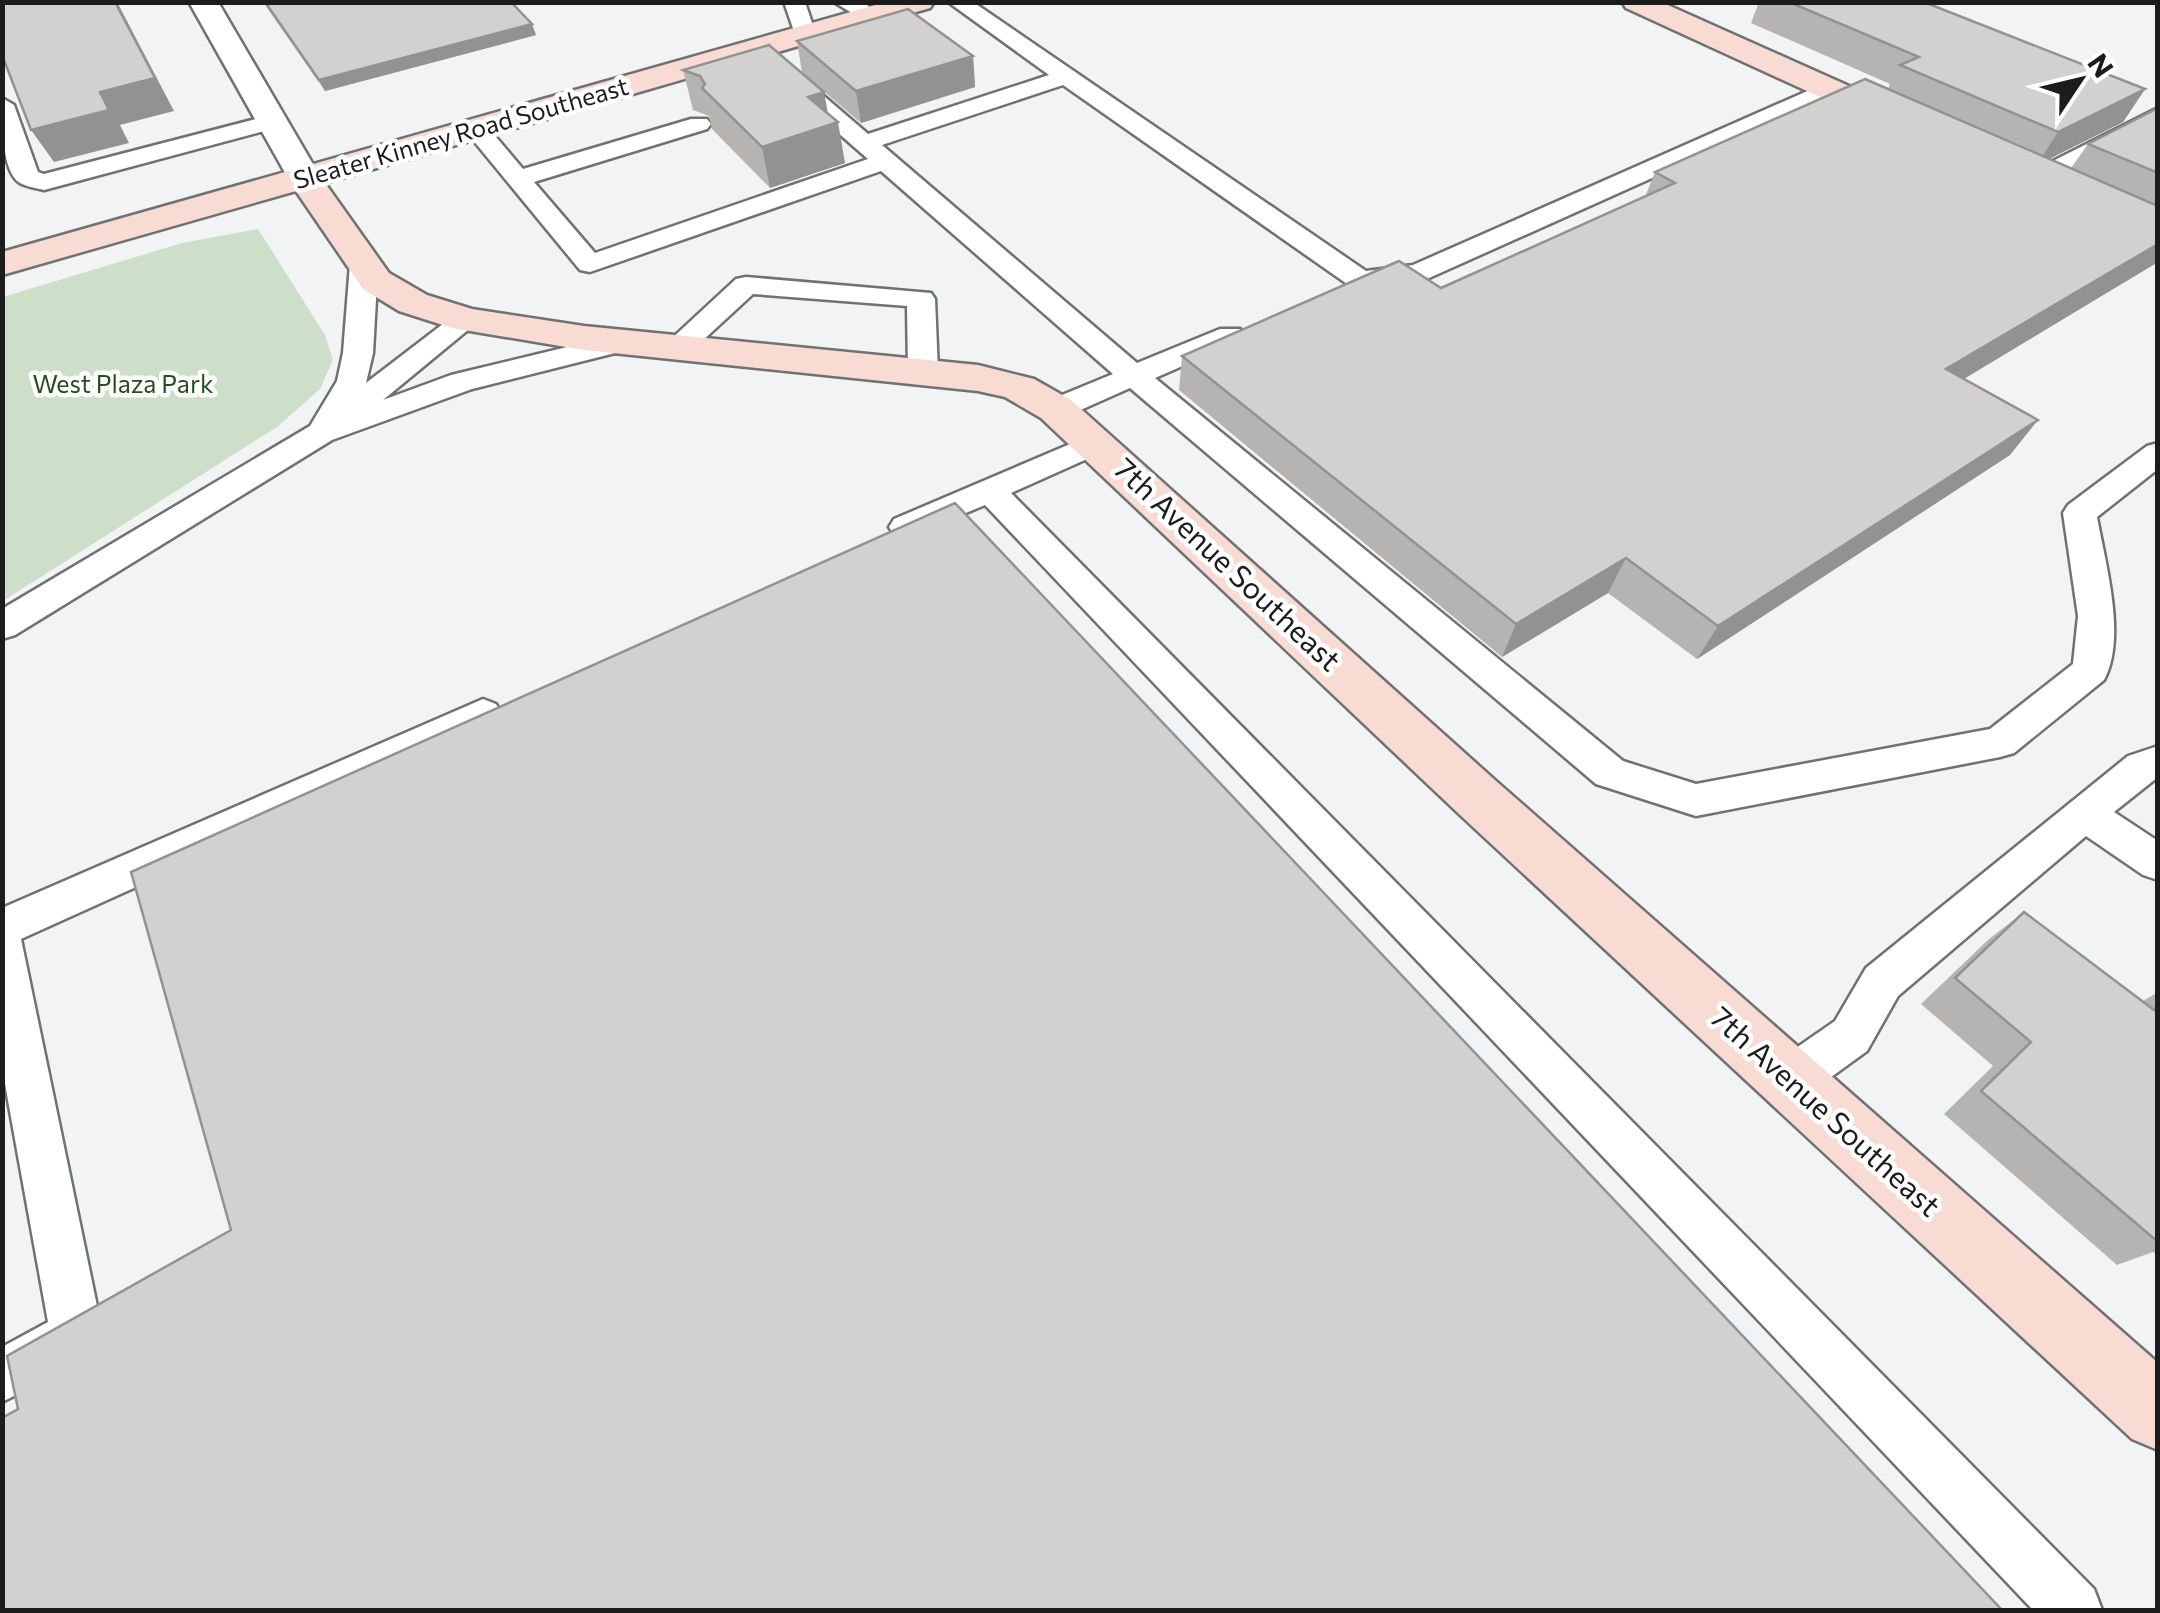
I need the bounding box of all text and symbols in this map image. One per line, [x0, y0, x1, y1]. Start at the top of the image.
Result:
north arrow [2030, 30, 2130, 130]
text: N [2081, 47, 2121, 83]
street label: Sleater Kinney Road Southeast [290, 70, 632, 194]
park label: West Plaza Park [33, 368, 214, 398]
street label: 7th Avenue Southeast [1108, 449, 1350, 678]
street label: 7th Avenue Southeast [1704, 997, 1949, 1223]

